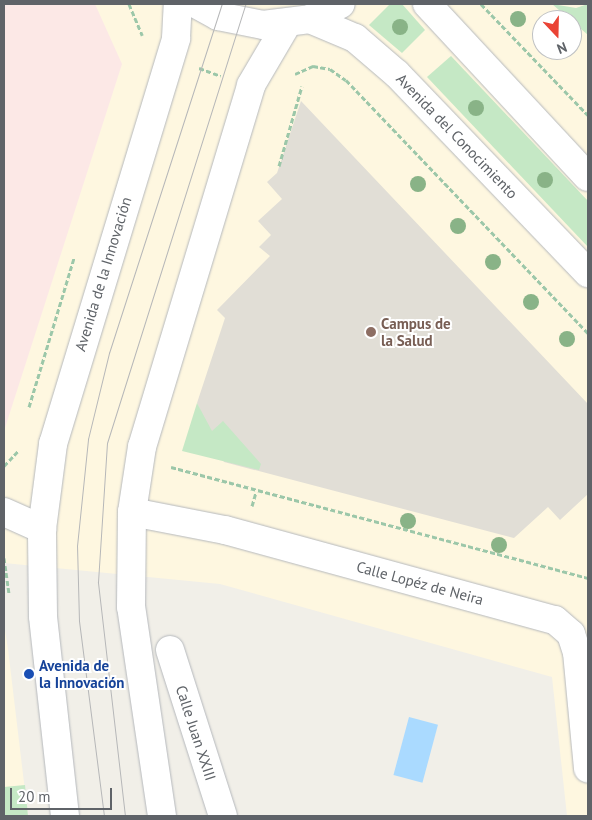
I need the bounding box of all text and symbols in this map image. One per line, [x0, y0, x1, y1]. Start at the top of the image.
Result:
north arrow [532, 10, 582, 60]
text: N [555, 38, 570, 58]
street label: Avenida del Conocimiento [393, 70, 521, 202]
street label: Avenida de la Innovación [71, 195, 135, 353]
place label: Campus de la Salud [381, 314, 451, 349]
marker: Campus de la Salud [365, 326, 377, 338]
street label: Calle Lopéz de Neira [354, 557, 486, 609]
place label: Avenida de la Innovación [39, 656, 124, 691]
marker: Avenida de la Innovación [23, 668, 35, 680]
street label: Calle Juan XXIII [172, 683, 220, 783]
scale bar [12, 778, 115, 810]
text: 20 m [18, 787, 51, 806]

